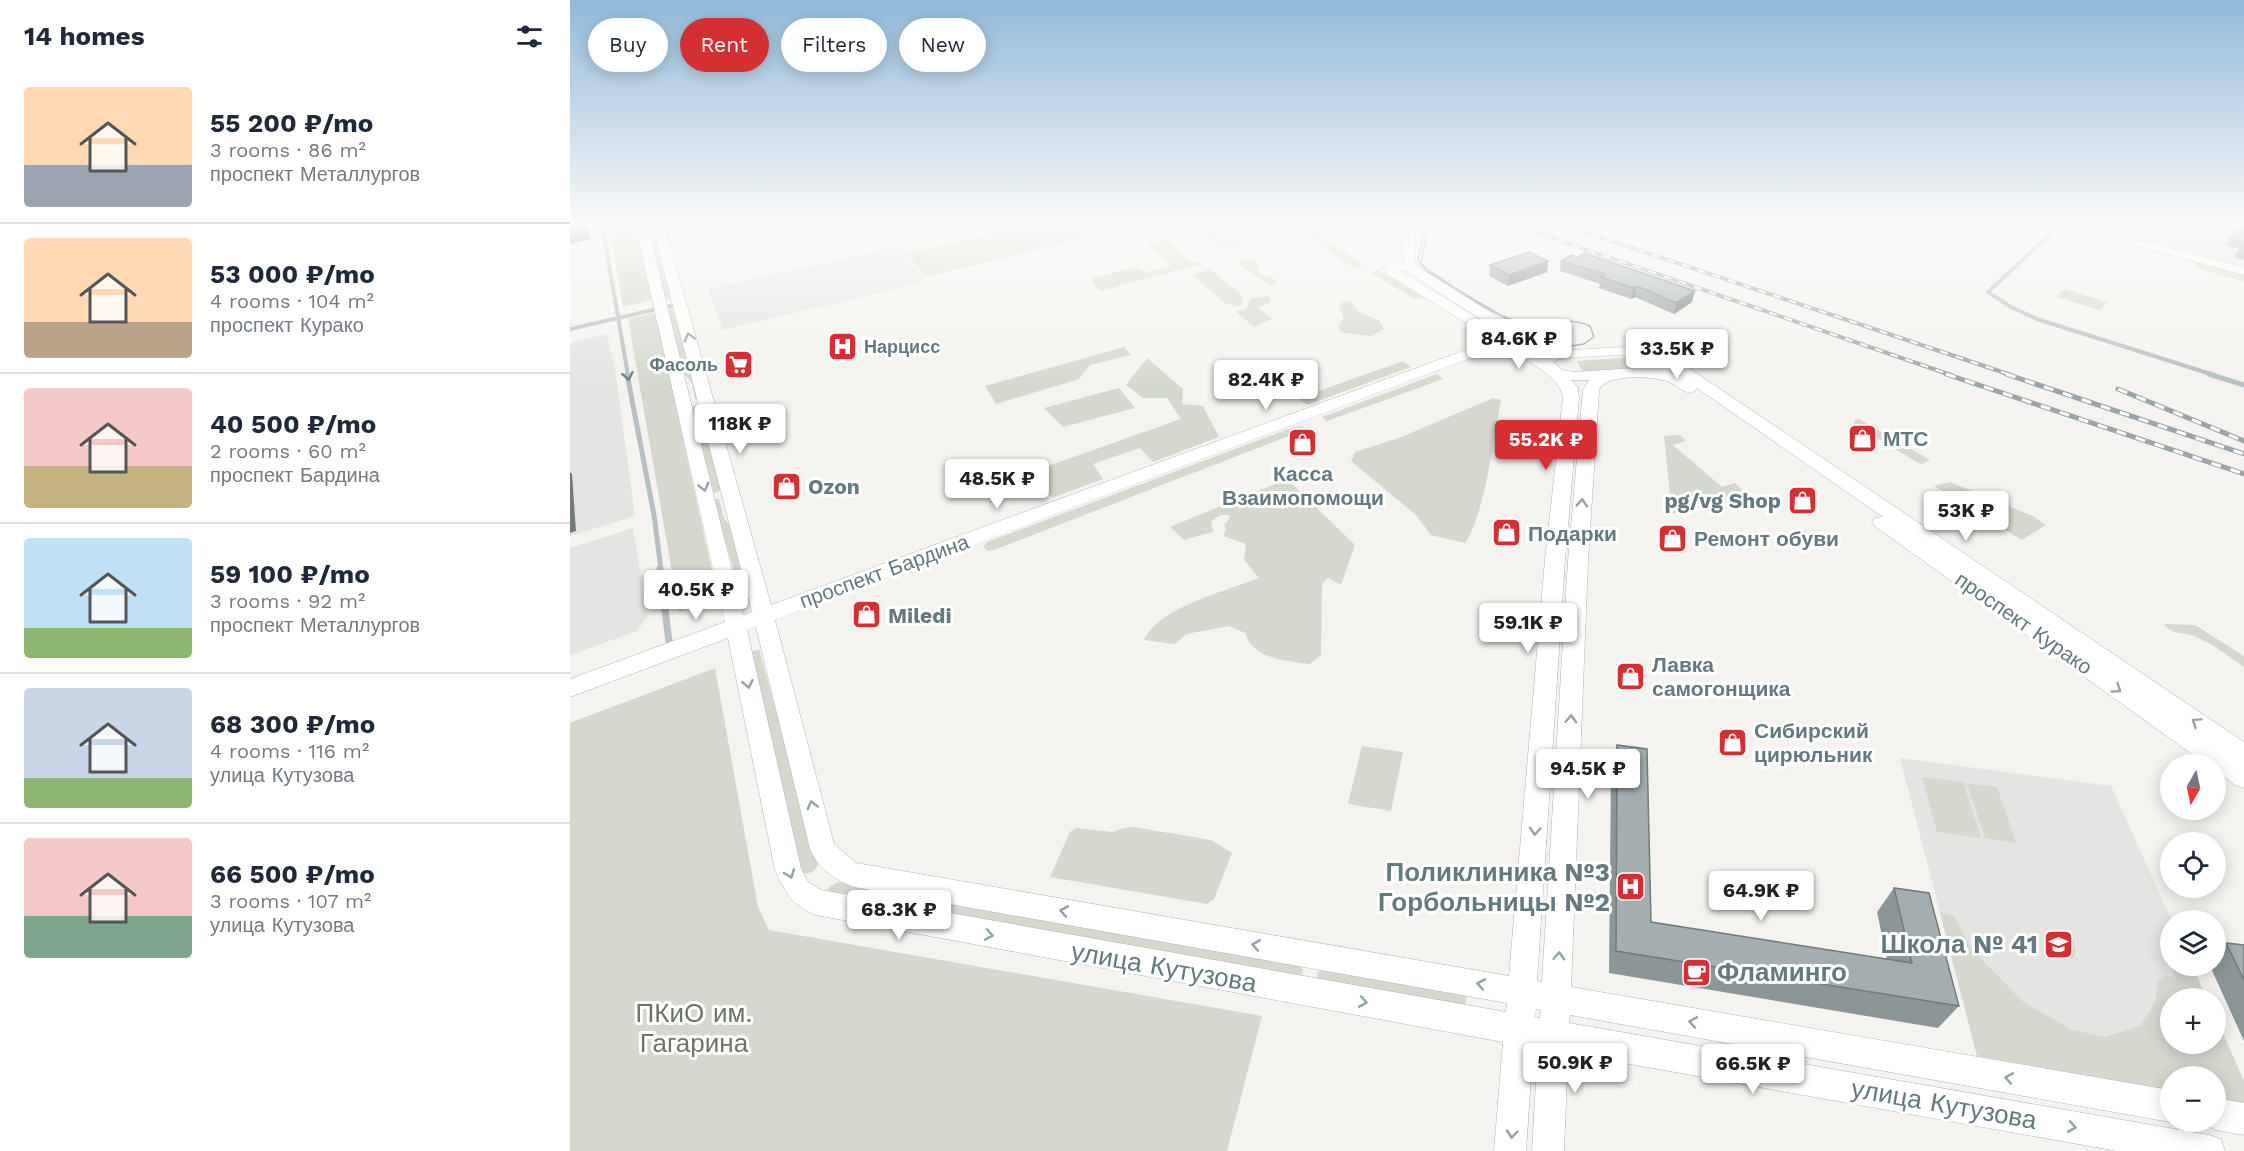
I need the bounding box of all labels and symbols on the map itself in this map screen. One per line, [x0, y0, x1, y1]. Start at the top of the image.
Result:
pin: 84.6K ₽ [1464, 319, 1574, 370]
pin: 33.5K ₽ [1622, 329, 1732, 380]
hospital icon: Нарцисс [827, 330, 859, 362]
one-way arrow [684, 332, 696, 342]
place label: Нарцисс [864, 336, 940, 357]
supermarket icon: Фасоль [723, 348, 755, 380]
place label: Фасоль [650, 354, 718, 375]
pin: 82.4K ₽ [1211, 360, 1321, 411]
one-way arrow [621, 370, 634, 380]
pin: 118K ₽ [691, 404, 789, 455]
pin: 55.2K ₽ [1491, 420, 1601, 471]
shop icon: МТС [1846, 422, 1878, 454]
shop icon: Касса Взаимопомощи [1287, 426, 1319, 458]
place label: МТС [1883, 426, 1929, 451]
pin: 48.5K ₽ [942, 459, 1052, 510]
place label: Касса Взаимопомощи [1222, 461, 1384, 510]
shop icon: Ozon [771, 470, 803, 502]
place label: Ozon [808, 474, 860, 499]
one-way arrow [696, 482, 709, 492]
shop icon: pg/vg Shop [1786, 484, 1818, 516]
place label: pg/vg Shop [1665, 488, 1781, 513]
pin: 53K ₽ [1924, 491, 2008, 542]
one-way arrow [1576, 498, 1589, 507]
shop icon: Подарки [1491, 517, 1523, 549]
place label: Подарки [1528, 521, 1617, 546]
shop icon: Ремонт обуви [1657, 522, 1689, 554]
place label: Ремонт обуви [1694, 526, 1839, 551]
street label: проспект Бардина [796, 529, 972, 613]
street label: проспект Курако [1951, 566, 2097, 680]
pin: 40.5K ₽ [641, 570, 751, 621]
shop icon: Miledi [851, 599, 883, 631]
place label: Miledi [888, 603, 952, 628]
pin: 59.1K ₽ [1473, 603, 1583, 654]
place label: Лавка самогонщика [1652, 652, 1791, 701]
shop icon: Лавка самогонщика [1615, 660, 1647, 692]
one-way arrow [741, 678, 754, 688]
one-way arrow [2111, 682, 2122, 693]
one-way arrow [1564, 715, 1577, 724]
place label: Сибирский цирюльник [1754, 718, 1873, 767]
one-way arrow [2191, 718, 2202, 729]
shop icon: Сибирский цирюльник [1717, 726, 1749, 758]
pin: 94.5K ₽ [1533, 749, 1643, 800]
north arrow [2160, 754, 2226, 820]
one-way arrow [806, 800, 819, 810]
one-way arrow [1529, 827, 1542, 836]
place label: Поликлиника №3 Горбольницы №2 [1378, 857, 1610, 917]
one-way arrow [783, 868, 796, 879]
hospital icon: Поликлиника №3 Горбольницы №2 [1615, 871, 1647, 903]
pin: 64.9K ₽ [1706, 871, 1816, 922]
pin: 68.3K ₽ [844, 890, 954, 941]
one-way arrow [1060, 906, 1069, 918]
one-way arrow [984, 928, 994, 941]
school or university icon: Школа № 41 [2043, 928, 2075, 960]
place label: Школа № 41 [1880, 929, 2038, 959]
street label: улица Кутузова [1069, 936, 1260, 998]
one-way arrow [1252, 939, 1262, 952]
one-way arrow [1552, 951, 1565, 960]
cafe icon: Фламинго [1680, 956, 1712, 988]
place label: Фламинго [1717, 957, 1847, 987]
one-way arrow [1476, 978, 1486, 991]
one-way arrow [1357, 995, 1367, 1008]
park label: ПКиО им. Гагарина [636, 998, 752, 1058]
one-way arrow [1689, 1016, 1699, 1029]
pin: 50.9K ₽ [1520, 1043, 1630, 1094]
pin: 66.5K ₽ [1698, 1044, 1808, 1095]
one-way arrow [2005, 1072, 2015, 1085]
street label: улица Кутузова [1849, 1073, 2040, 1135]
one-way arrow [2066, 1120, 2076, 1133]
one-way arrow [1506, 1129, 1519, 1138]

